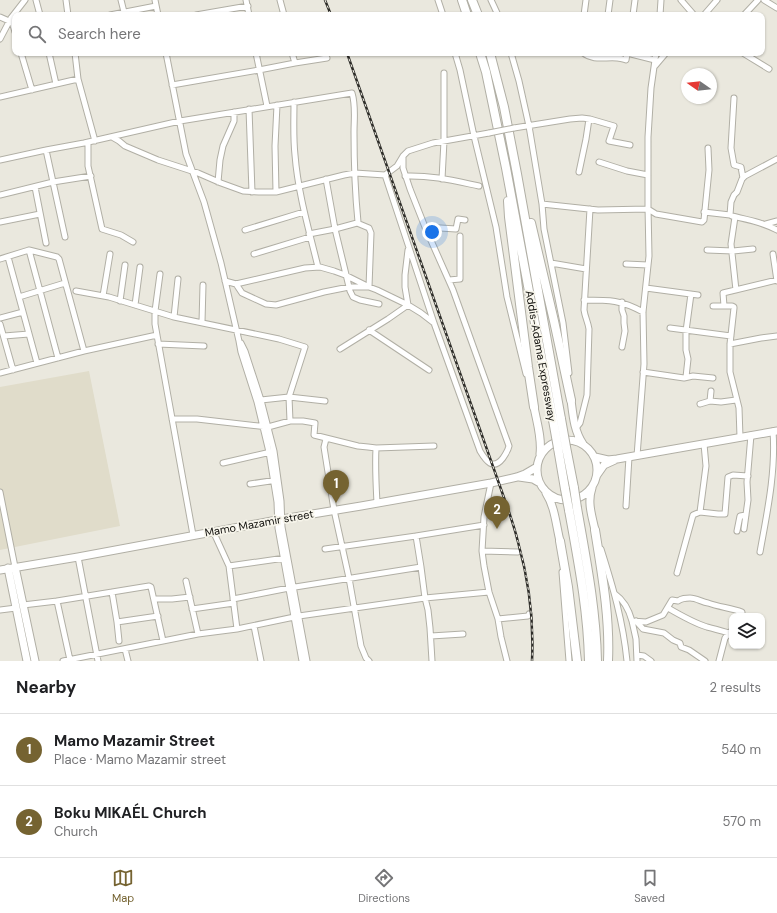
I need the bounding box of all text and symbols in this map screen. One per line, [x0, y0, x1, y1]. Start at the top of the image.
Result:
search box [12, 12, 765, 56]
icon: search [26, 23, 48, 45]
text: Search here [58, 24, 141, 44]
north arrow [681, 68, 717, 104]
your location [422, 222, 442, 242]
street label: Addis-Adama Expressway [523, 289, 559, 423]
pin: 1 [323, 470, 349, 503]
pin: 2 [484, 496, 510, 529]
street label: Mamo Mazamir street [203, 507, 315, 539]
map controls [729, 613, 765, 649]
button: layers [729, 613, 765, 649]
text: Nearby [16, 676, 76, 698]
text: 2 results [710, 679, 761, 696]
text: Mamo Mazamir Street [54, 731, 215, 751]
text: 1 [27, 741, 31, 758]
text: 540 m [721, 741, 761, 758]
text: Place · Mamo Mazamir street [54, 751, 226, 768]
text: Boku MIKAÉL Church [54, 803, 207, 823]
text: 2 [25, 813, 33, 830]
text: 570 m [723, 813, 761, 830]
text: Church [54, 823, 98, 840]
tab: Map [112, 867, 134, 905]
tab: Directions [358, 867, 410, 905]
tab: Saved [634, 867, 665, 905]

